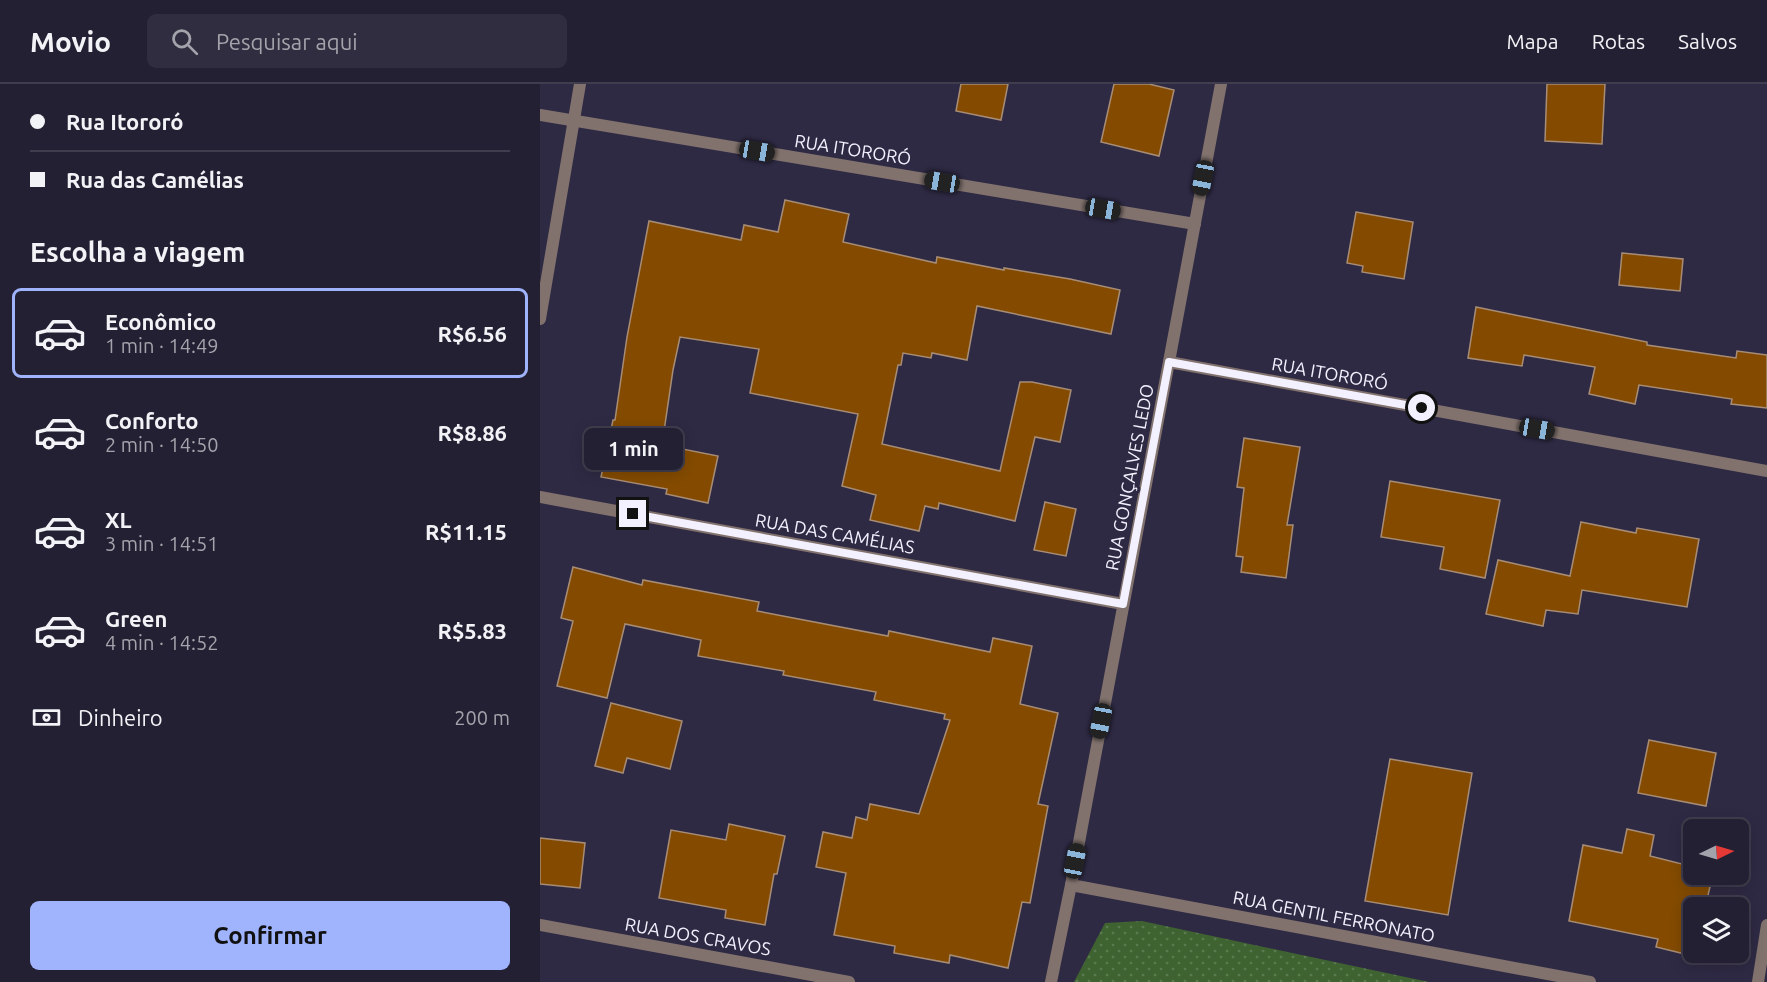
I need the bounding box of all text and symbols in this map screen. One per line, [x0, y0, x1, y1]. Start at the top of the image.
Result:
search box [147, 14, 567, 68]
icon: search [168, 25, 201, 58]
text: Movio [30, 26, 111, 57]
text: Pesquisar aqui [216, 29, 358, 54]
text: Mapa [1507, 29, 1559, 53]
text: Rotas [1592, 29, 1645, 53]
text: Salvos [1678, 29, 1737, 53]
text: Rua Itororó [66, 109, 184, 134]
street label: RUA ITORORÓ [793, 129, 913, 168]
car [738, 139, 776, 163]
car [1191, 159, 1215, 197]
text: Rua das Camélias [66, 167, 244, 192]
car [923, 170, 961, 194]
car [1084, 197, 1122, 221]
text: Escolha a viagem [30, 237, 245, 267]
icon: car [33, 306, 87, 360]
text: Econômico [105, 309, 216, 334]
text: R$6.56 [438, 321, 507, 346]
text: 1 min · 14:49 [105, 334, 219, 357]
street label: RUA ITORORÓ [1270, 352, 1390, 393]
street label: RUA GONÇALVES LEDO [1101, 382, 1157, 572]
route start [1408, 394, 1435, 421]
icon: car [33, 405, 87, 459]
text: Conforto [105, 408, 199, 433]
car [1518, 417, 1556, 441]
text: R$8.86 [438, 420, 507, 445]
callout: 1 min [584, 427, 682, 469]
text: 2 min · 14:50 [105, 433, 219, 456]
text: 1 min [608, 437, 659, 460]
route end [619, 500, 646, 527]
icon: car [33, 504, 87, 558]
text: XL [105, 507, 132, 532]
street label: RUA DAS CAMÉLIAS [754, 508, 916, 557]
text: R$11.15 [425, 519, 507, 544]
text: 3 min · 14:51 [105, 532, 219, 555]
icon: car [33, 603, 87, 657]
text: Green [105, 606, 167, 631]
text: R$5.83 [438, 618, 507, 643]
text: 4 min · 14:52 [105, 631, 219, 654]
icon: cash [30, 701, 63, 734]
car [1089, 702, 1113, 740]
text: Dinheiro [78, 705, 163, 730]
text: 200 m [454, 706, 510, 729]
north arrow [1683, 819, 1749, 885]
map controls [1683, 819, 1749, 963]
car [1063, 842, 1087, 880]
street label: RUA GENTIL FERRONATO [1231, 887, 1437, 945]
button: layers [1683, 897, 1749, 963]
button: Confirmar [30, 901, 510, 970]
street label: RUA DOS CRAVOS [624, 913, 772, 959]

